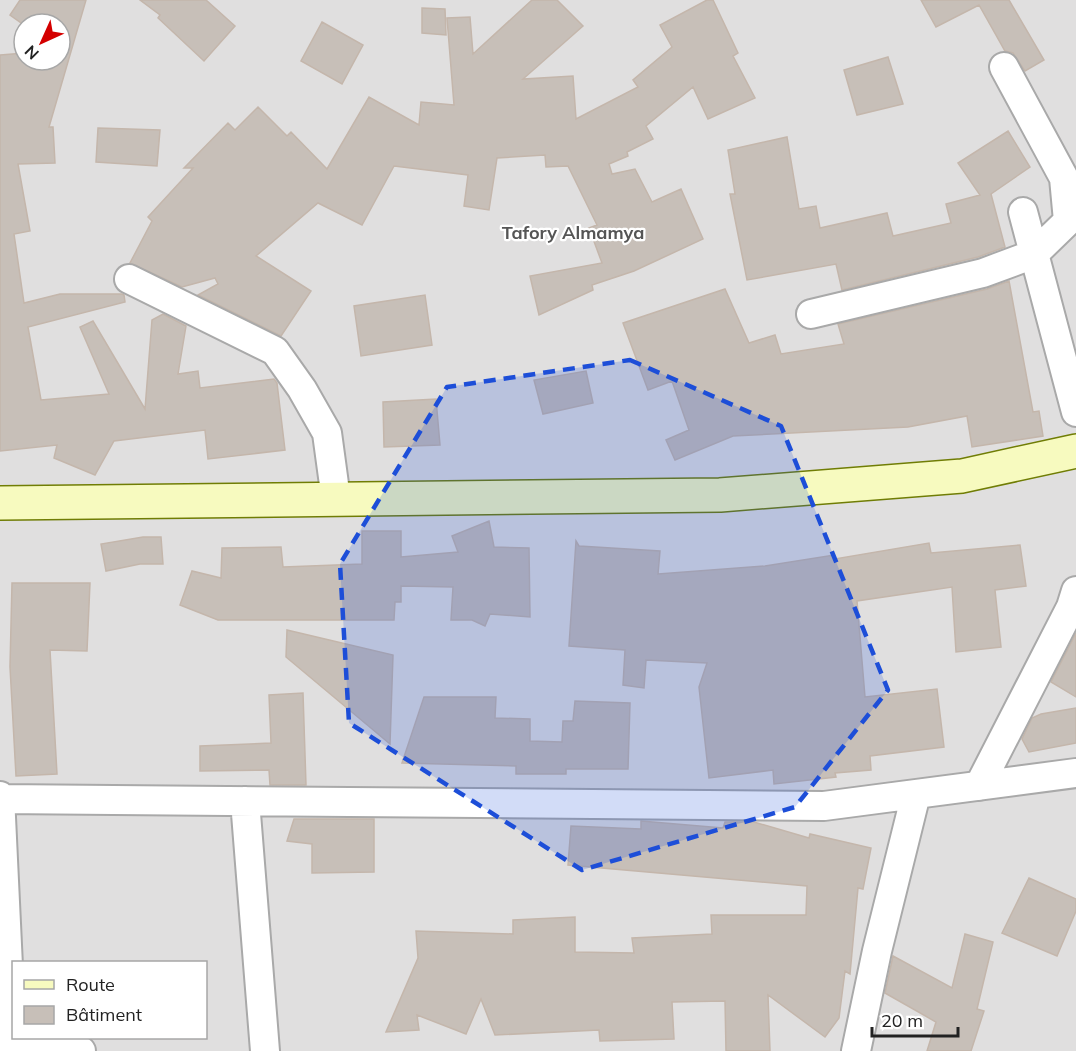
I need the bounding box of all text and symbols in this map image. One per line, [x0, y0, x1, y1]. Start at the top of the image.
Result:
north arrow [12, 12, 72, 72]
text: N [20, 41, 43, 64]
district label: Tafory Almamya [502, 221, 644, 244]
legend [12, 961, 207, 1039]
text: Route [66, 973, 115, 996]
scale bar [872, 1000, 958, 1038]
text: Bâtiment [66, 1003, 142, 1026]
text: 20 m [881, 1009, 923, 1032]

